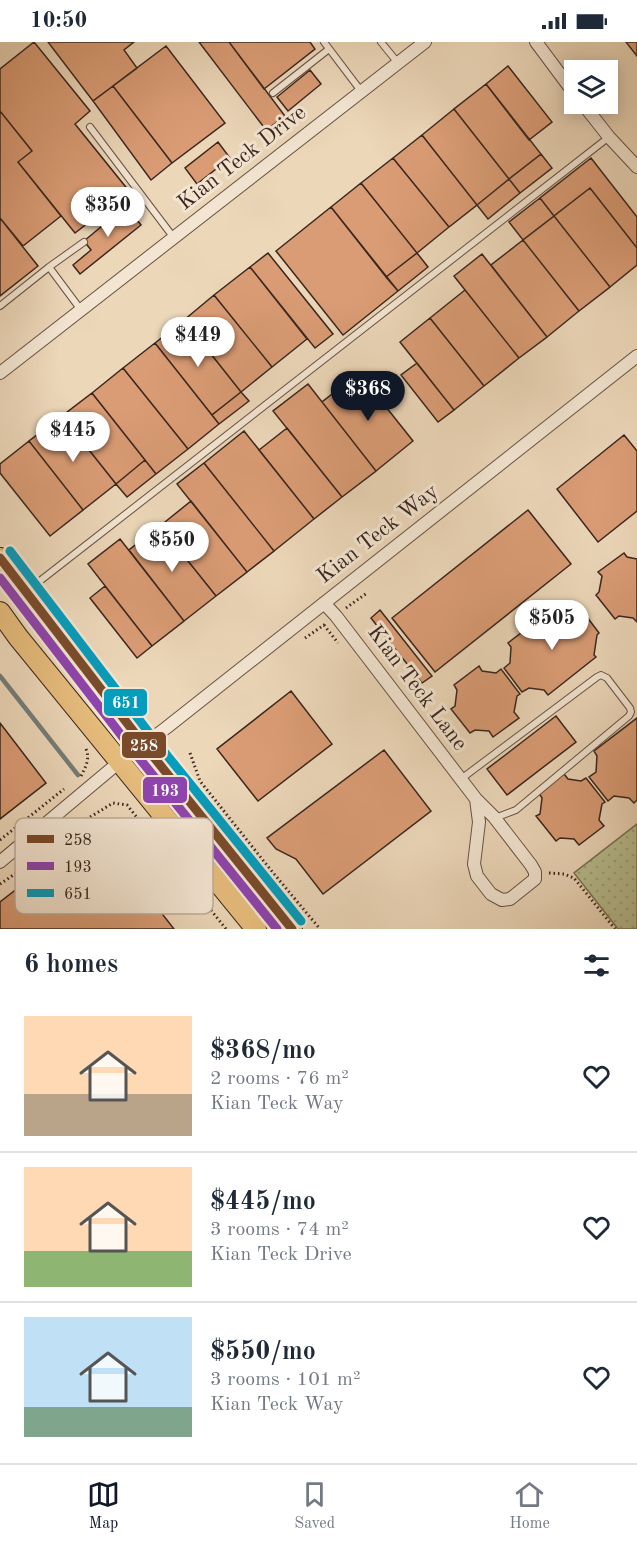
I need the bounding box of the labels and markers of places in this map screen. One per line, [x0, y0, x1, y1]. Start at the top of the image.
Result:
pin: $350 [72, 187, 144, 238]
pin: $449 [162, 317, 234, 368]
pin: $368 [332, 371, 404, 422]
pin: $445 [37, 412, 109, 463]
pin: $550 [136, 522, 208, 573]
pin: $505 [516, 600, 588, 651]

